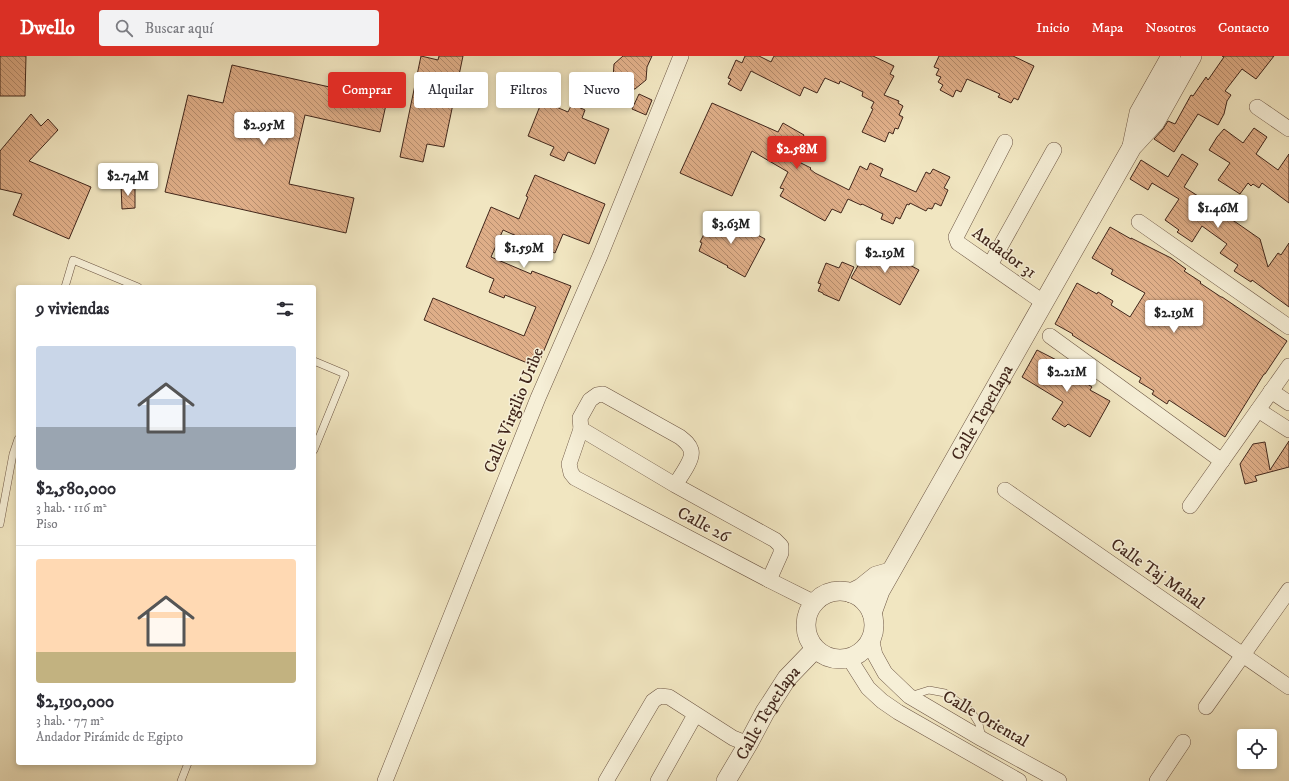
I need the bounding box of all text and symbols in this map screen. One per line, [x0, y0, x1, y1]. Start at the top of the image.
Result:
search box [99, 10, 379, 46]
text: Dwello [20, 17, 75, 40]
icon: search [113, 17, 135, 39]
text: Buscar aquí [145, 19, 213, 38]
text: Inicio [1036, 19, 1069, 37]
text: Mapa [1091, 19, 1123, 37]
text: Nosotros [1145, 19, 1196, 37]
text: Contacto [1218, 19, 1269, 37]
chip: Comprar [328, 72, 406, 108]
chip: Alquilar [414, 72, 488, 108]
chip: Filtros [496, 72, 561, 108]
chip: Nuevo [569, 72, 634, 108]
pin: $2.95M [231, 112, 297, 146]
text: $2.95M [243, 117, 285, 133]
pin: $2.58M [764, 136, 830, 170]
text: $2.58M [776, 141, 818, 157]
pin: $2.74M [95, 163, 161, 197]
text: $2.74M [107, 168, 149, 184]
pin: $1.46M [1185, 195, 1251, 229]
text: $1.46M [1197, 200, 1239, 216]
pin: $3.63M [698, 211, 764, 245]
text: $3.63M [712, 216, 750, 232]
street label: Andador 31 [968, 222, 1041, 284]
pin: $1.59M [491, 235, 557, 269]
text: $1.59M [504, 240, 544, 256]
pin: $2.19M [852, 240, 918, 274]
text: $2.19M [865, 245, 905, 261]
text: 9 viviendas [36, 298, 109, 320]
icon: filters [274, 298, 296, 320]
pin: $2.19M [1141, 300, 1207, 334]
text: $2.19M [1154, 305, 1194, 321]
street label: Calle Virgilio Uribe [479, 345, 549, 476]
pin: $2.21M [1034, 359, 1100, 393]
street label: Calle Tepetlapa [946, 360, 1019, 465]
text: $2.21M [1047, 364, 1087, 380]
icon: home [130, 372, 202, 444]
text: $2,580,000 [36, 478, 116, 500]
text: 3 hab. · 116 m² [36, 500, 106, 516]
street label: Calle 26 [673, 502, 735, 548]
text: Piso [36, 516, 58, 532]
street label: Calle Taj Mahal [1106, 533, 1209, 614]
icon: home [130, 585, 202, 657]
street label: Calle Tepetlapa [731, 661, 806, 764]
street label: Calle Oriental [939, 685, 1032, 752]
text: $2,190,000 [36, 691, 114, 713]
text: 3 hab. · 77 m² [36, 713, 104, 729]
text: Andador Pirámide de Egipto [36, 729, 183, 745]
map controls [1237, 729, 1277, 769]
button: locate [1237, 729, 1277, 769]

